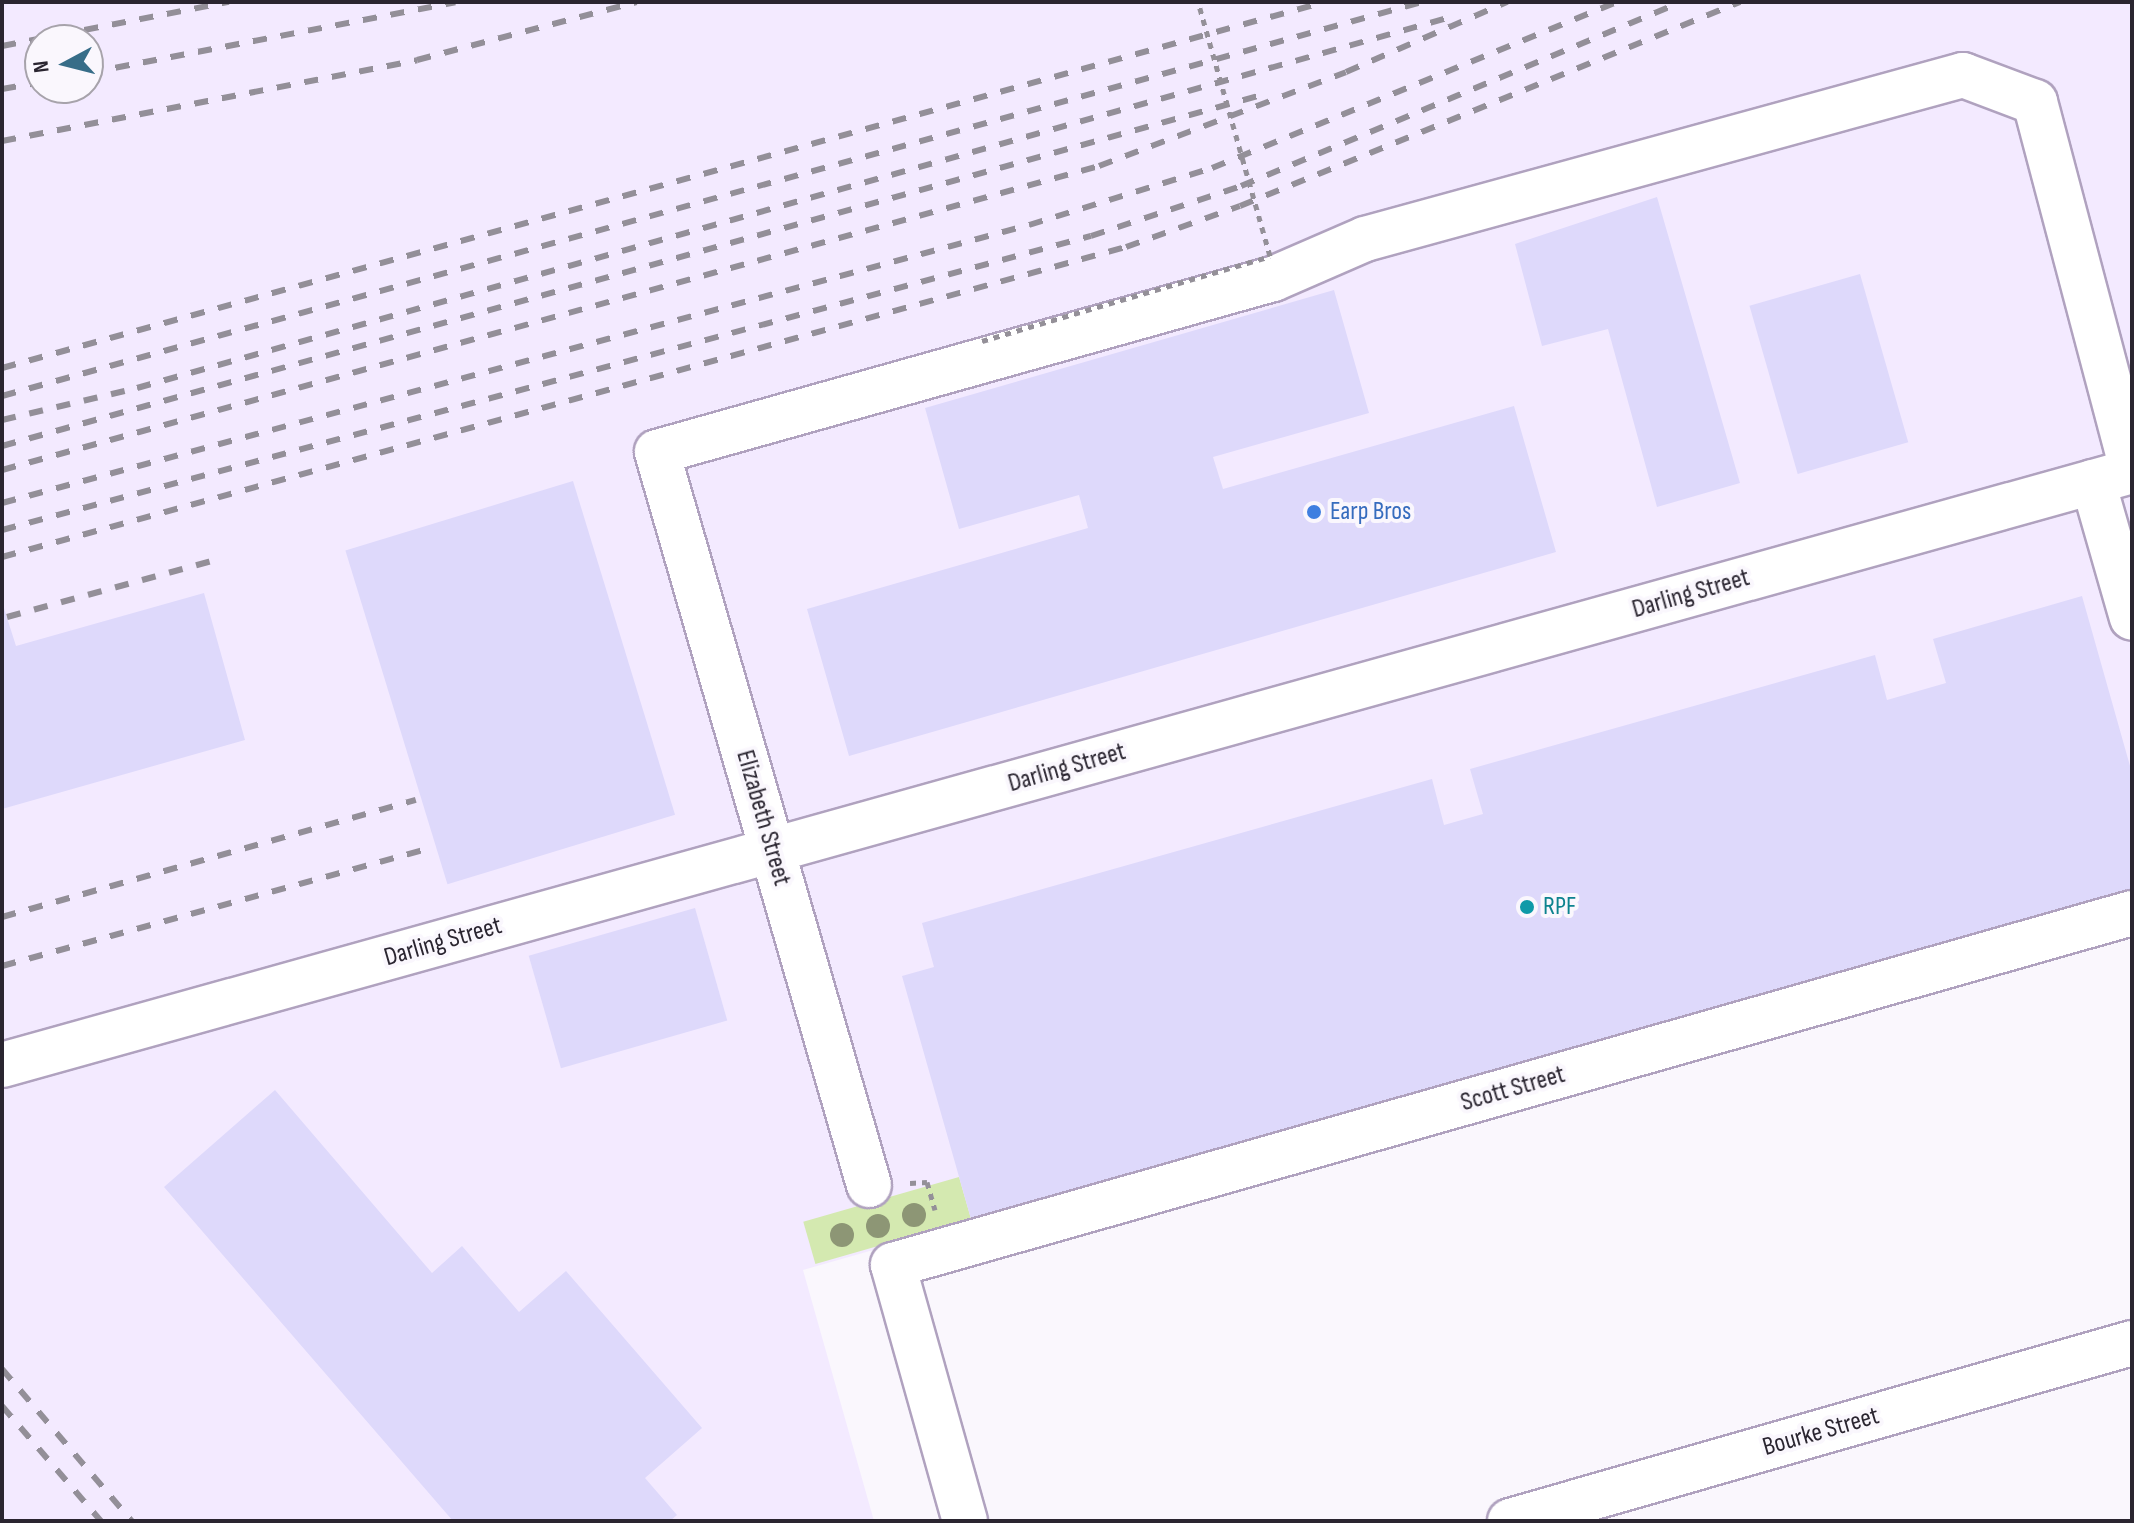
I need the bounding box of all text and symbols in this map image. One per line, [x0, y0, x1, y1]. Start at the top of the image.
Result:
north arrow [24, 24, 104, 104]
text: N [28, 59, 56, 74]
place label: Earp Bros [1330, 496, 1411, 528]
marker: Earp Bros [1305, 503, 1323, 521]
street label: Darling Street [1629, 562, 1753, 626]
street label: Darling Street [1005, 736, 1129, 800]
street label: Elizabeth Street [729, 747, 797, 889]
place label: RPF [1543, 891, 1576, 923]
marker: RPF [1518, 898, 1536, 916]
street label: Darling Street [381, 910, 505, 974]
street label: Scott Street [1457, 1059, 1569, 1119]
street label: Bourke Street [1759, 1401, 1883, 1463]

